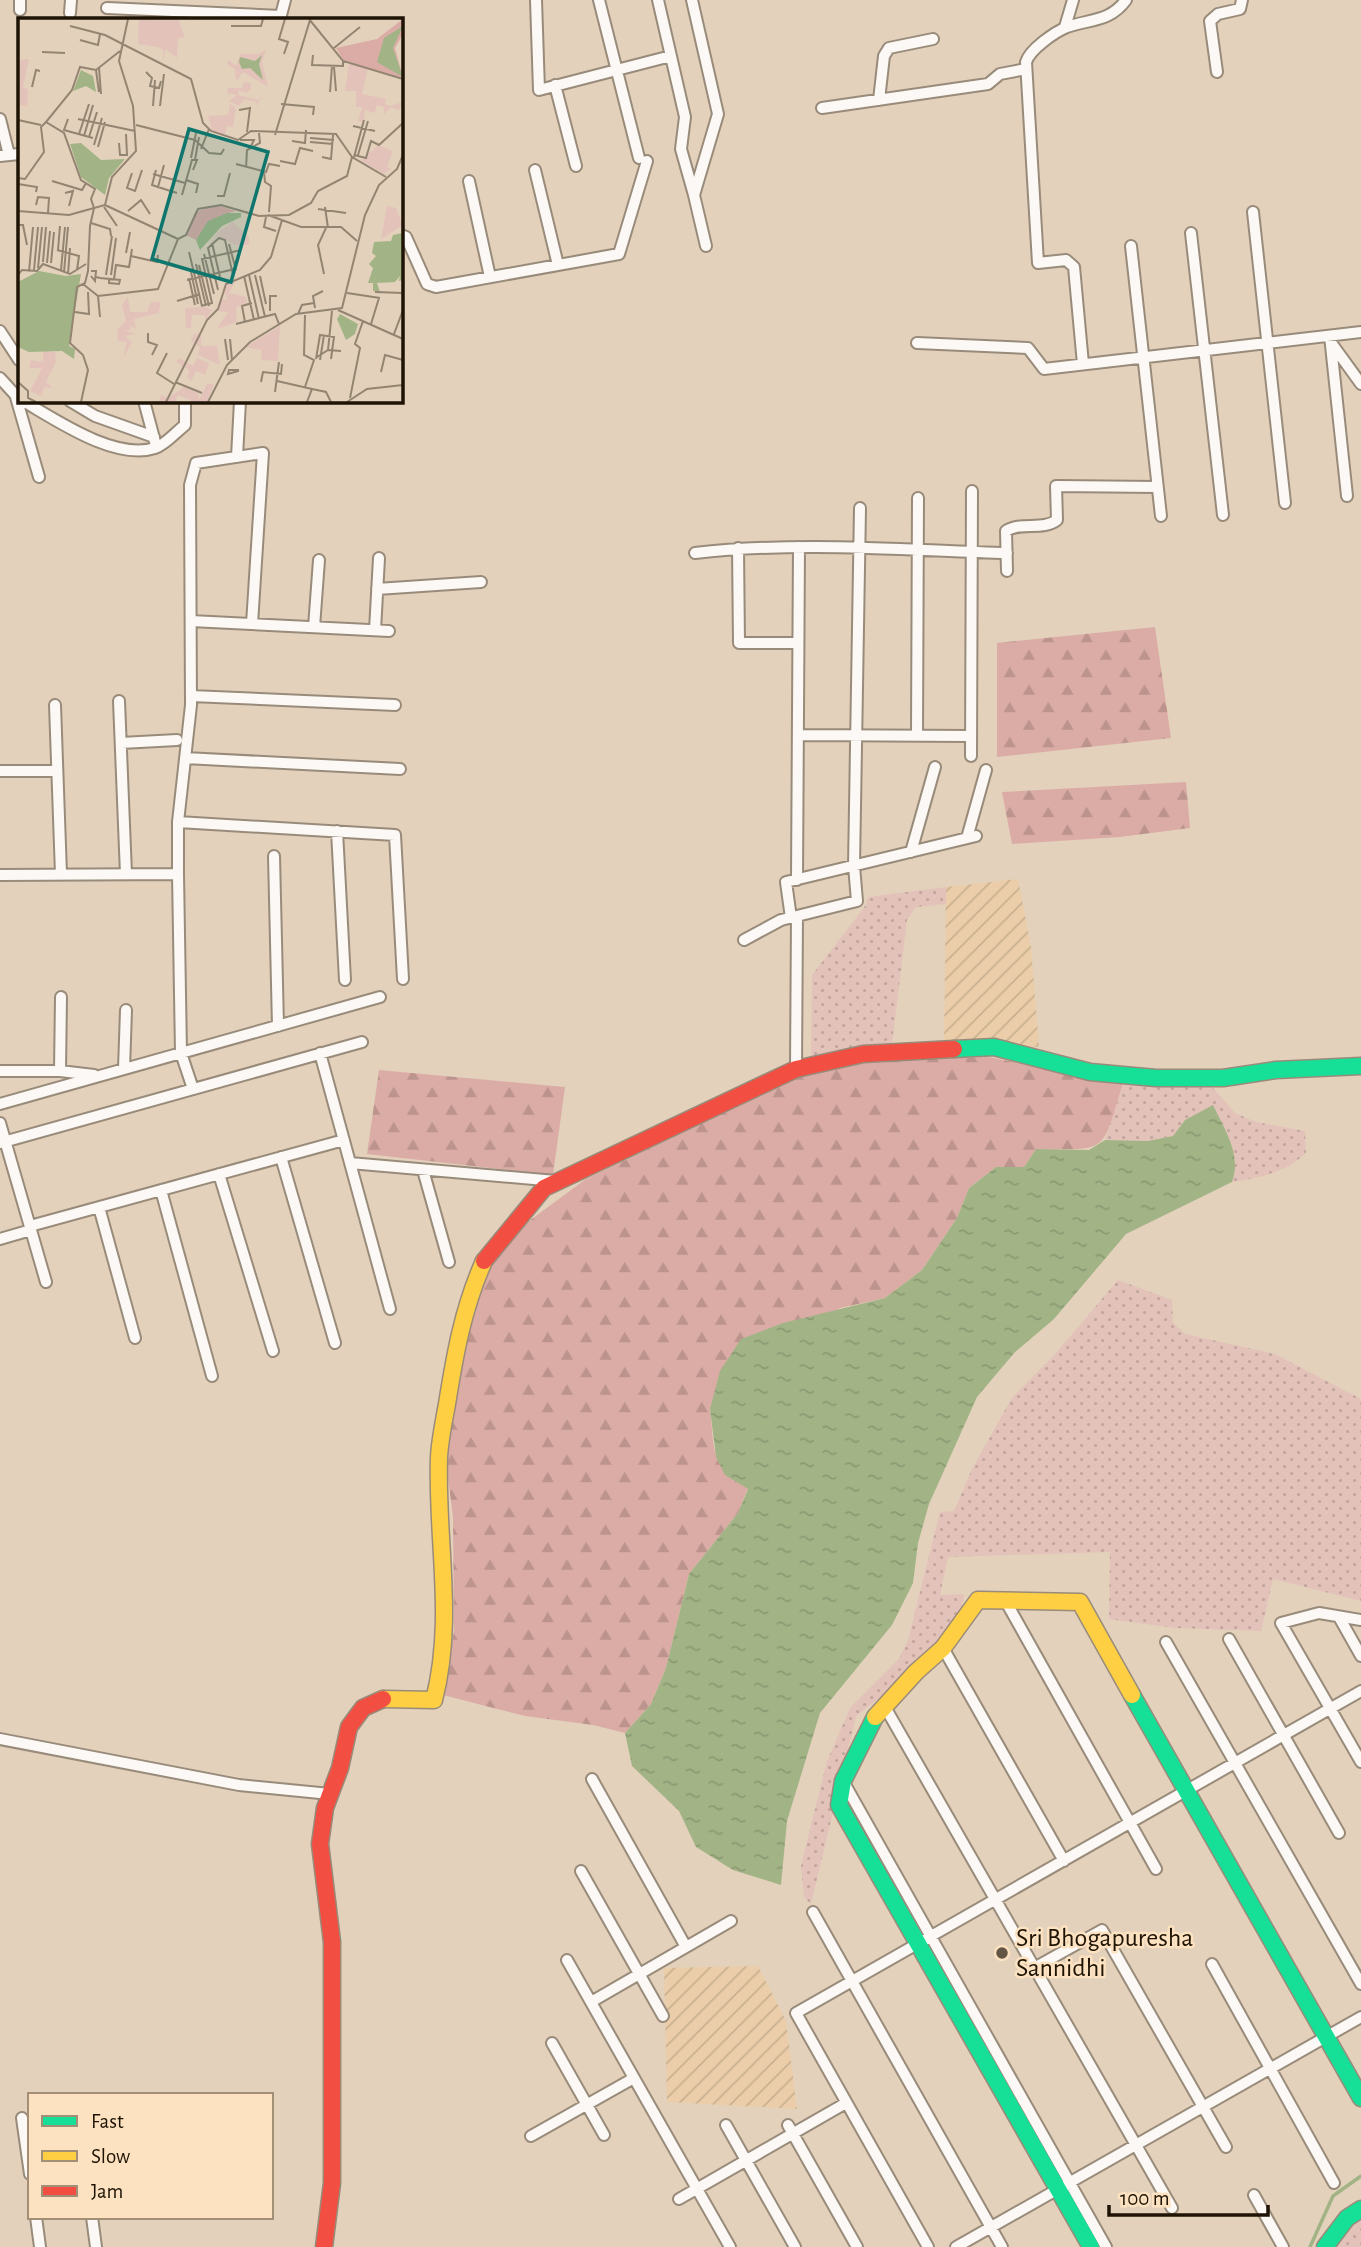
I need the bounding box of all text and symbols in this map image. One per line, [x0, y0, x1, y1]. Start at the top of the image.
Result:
inset map [18, 18, 402, 402]
place label: Sri Bhogapuresha Sannidhi [1016, 1925, 1193, 1981]
marker: Sri Bhogapuresha Sannidhi [994, 1945, 1010, 1961]
legend [28, 2093, 273, 2219]
text: Fast [91, 2111, 124, 2132]
text: Slow [91, 2146, 130, 2167]
scale bar [1109, 2174, 1268, 2218]
text: Jam [91, 2181, 123, 2202]
text: 100 m [1120, 2188, 1170, 2209]

